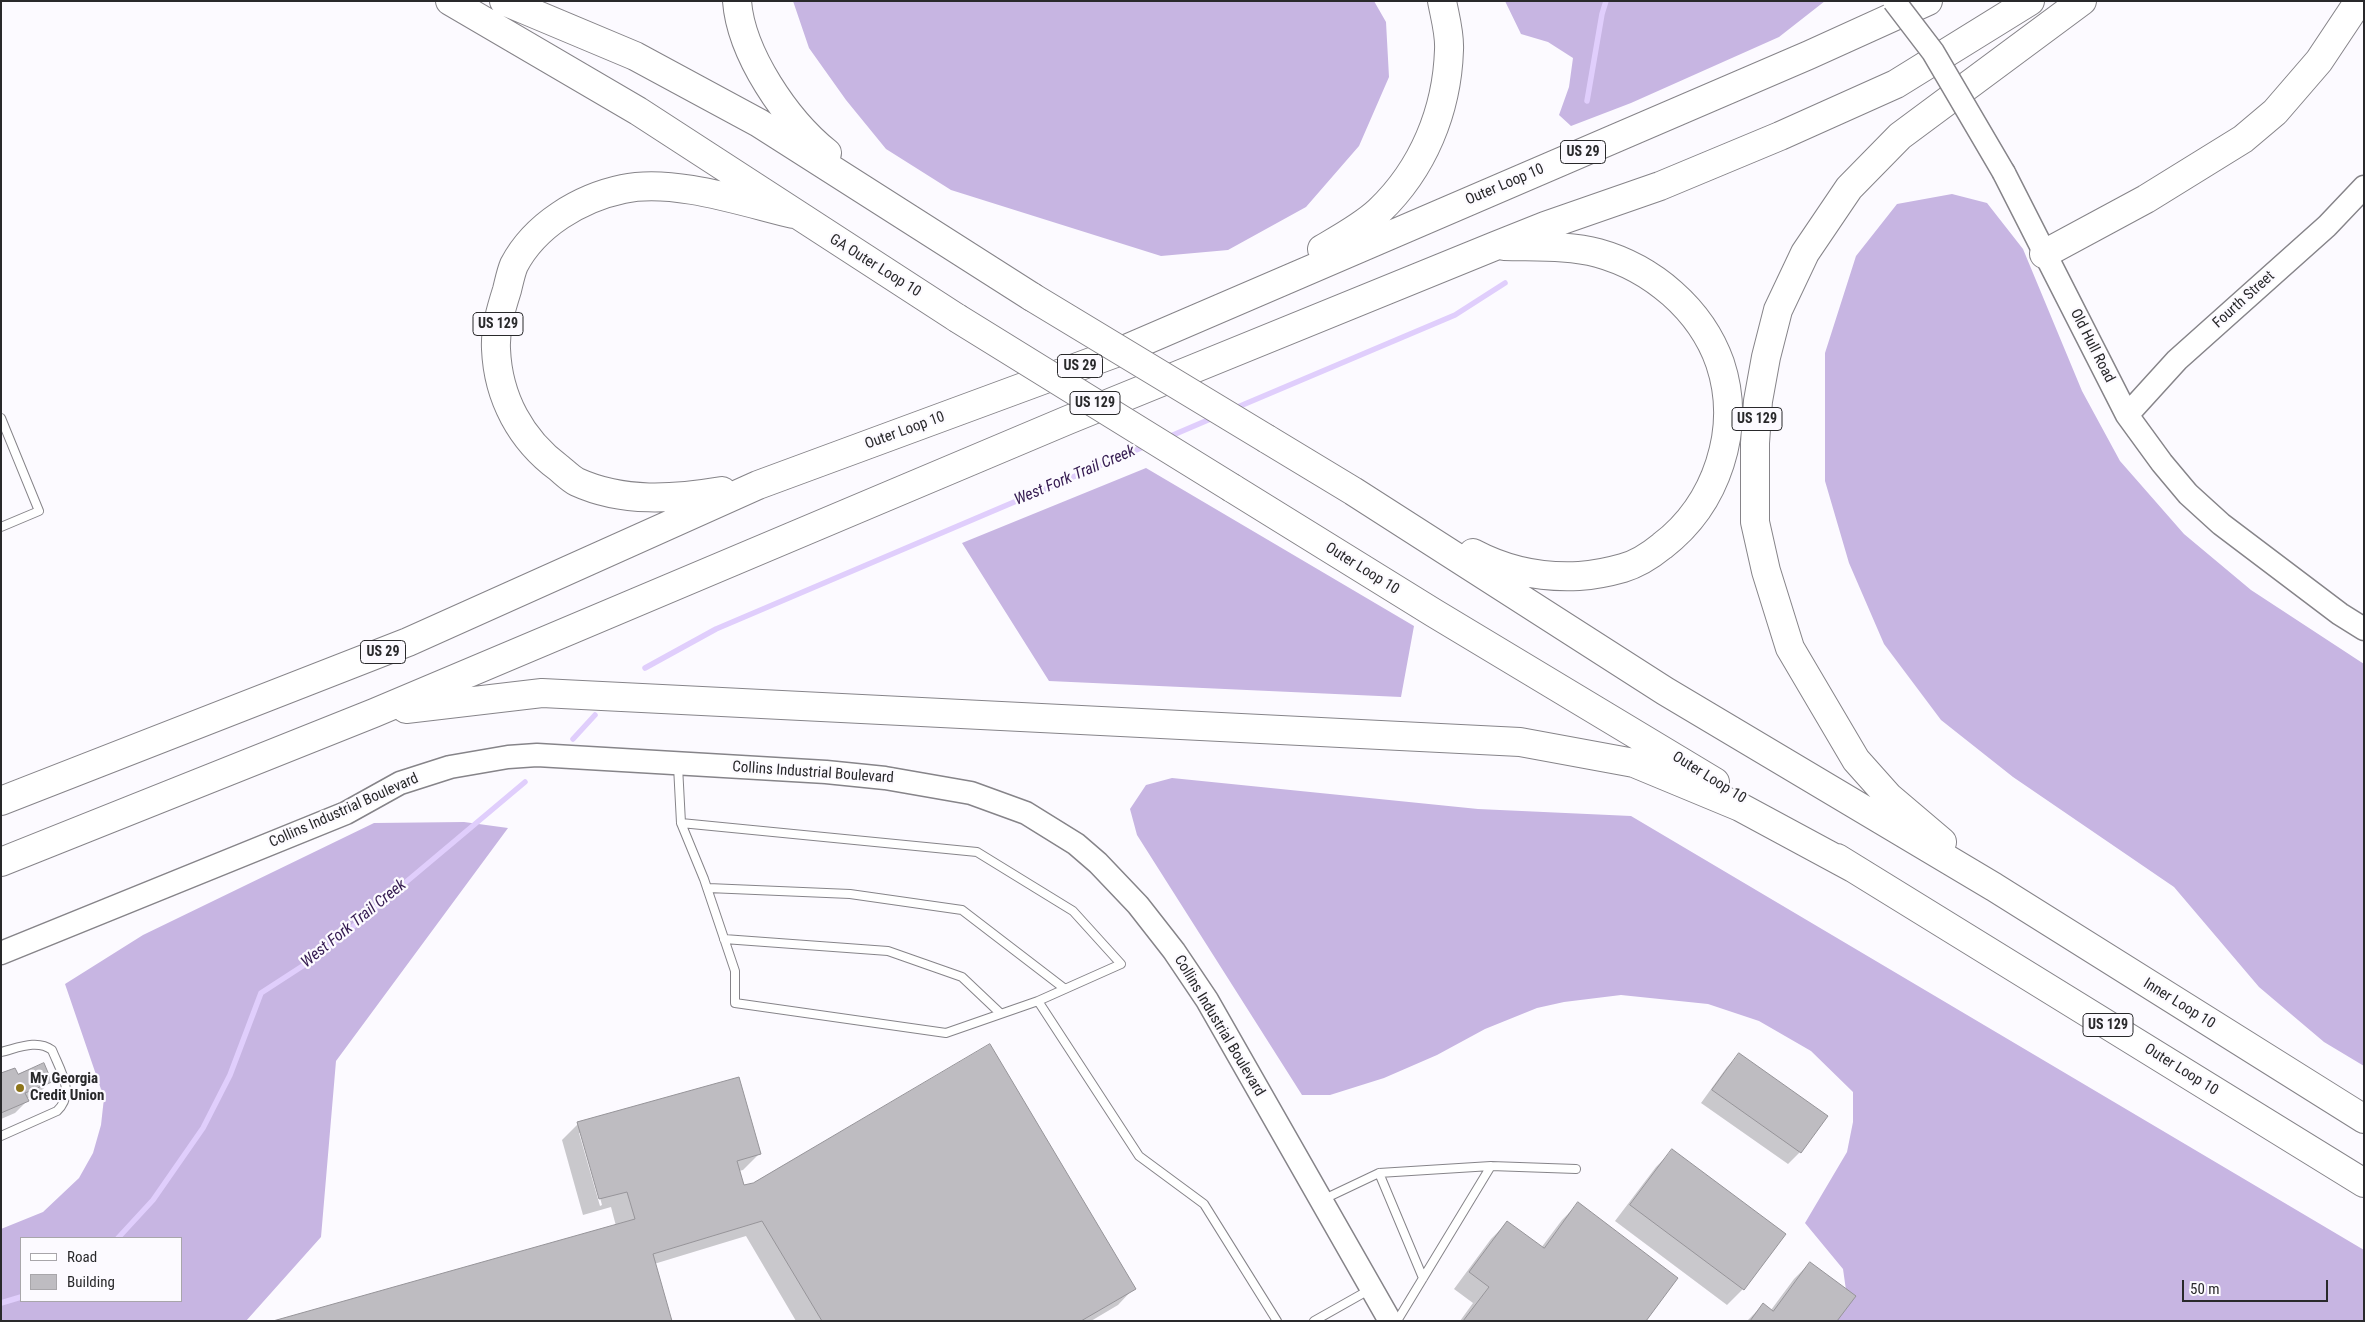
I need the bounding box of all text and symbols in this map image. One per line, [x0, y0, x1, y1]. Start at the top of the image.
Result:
road number: US 29 [1560, 140, 1606, 163]
street label: Outer Loop 10 [1463, 160, 1547, 210]
street label: GA Outer Loop 10 [826, 231, 924, 301]
street label: Fourth Street [2209, 268, 2279, 332]
street label: Old Hull Road [2066, 306, 2118, 386]
road number: US 129 [473, 312, 523, 336]
road number: US 29 [1058, 354, 1102, 378]
road number: US 129 [1070, 392, 1120, 414]
street label: Outer Loop 10 [863, 408, 947, 454]
road number: US 129 [1732, 408, 1782, 430]
water label: West Fork Trail Creek [1012, 442, 1138, 510]
street label: Outer Loop 10 [1322, 539, 1402, 599]
road number: US 29 [360, 640, 406, 664]
street label: Outer Loop 10 [1669, 748, 1749, 808]
street label: Collins Industrial Boulevard [732, 758, 894, 788]
street label: Collins Industrial Boulevard [266, 770, 422, 852]
water label: West Fork Trail Creek [298, 876, 410, 972]
street label: Collins Industrial Boulevard [1170, 952, 1268, 1100]
street label: Inner Loop 10 [2140, 975, 2218, 1033]
road number: US 129 [2083, 1014, 2133, 1036]
street label: Outer Loop 10 [2141, 1040, 2221, 1100]
place label: My Georgia Credit Union [30, 1070, 104, 1105]
marker: My Georgia Credit Union [14, 1082, 26, 1094]
legend [20, 1237, 182, 1302]
text: Road [67, 1248, 97, 1266]
scale bar [2185, 1270, 2331, 1302]
text: Building [67, 1273, 115, 1291]
text: 50 m [2190, 1280, 2220, 1298]

